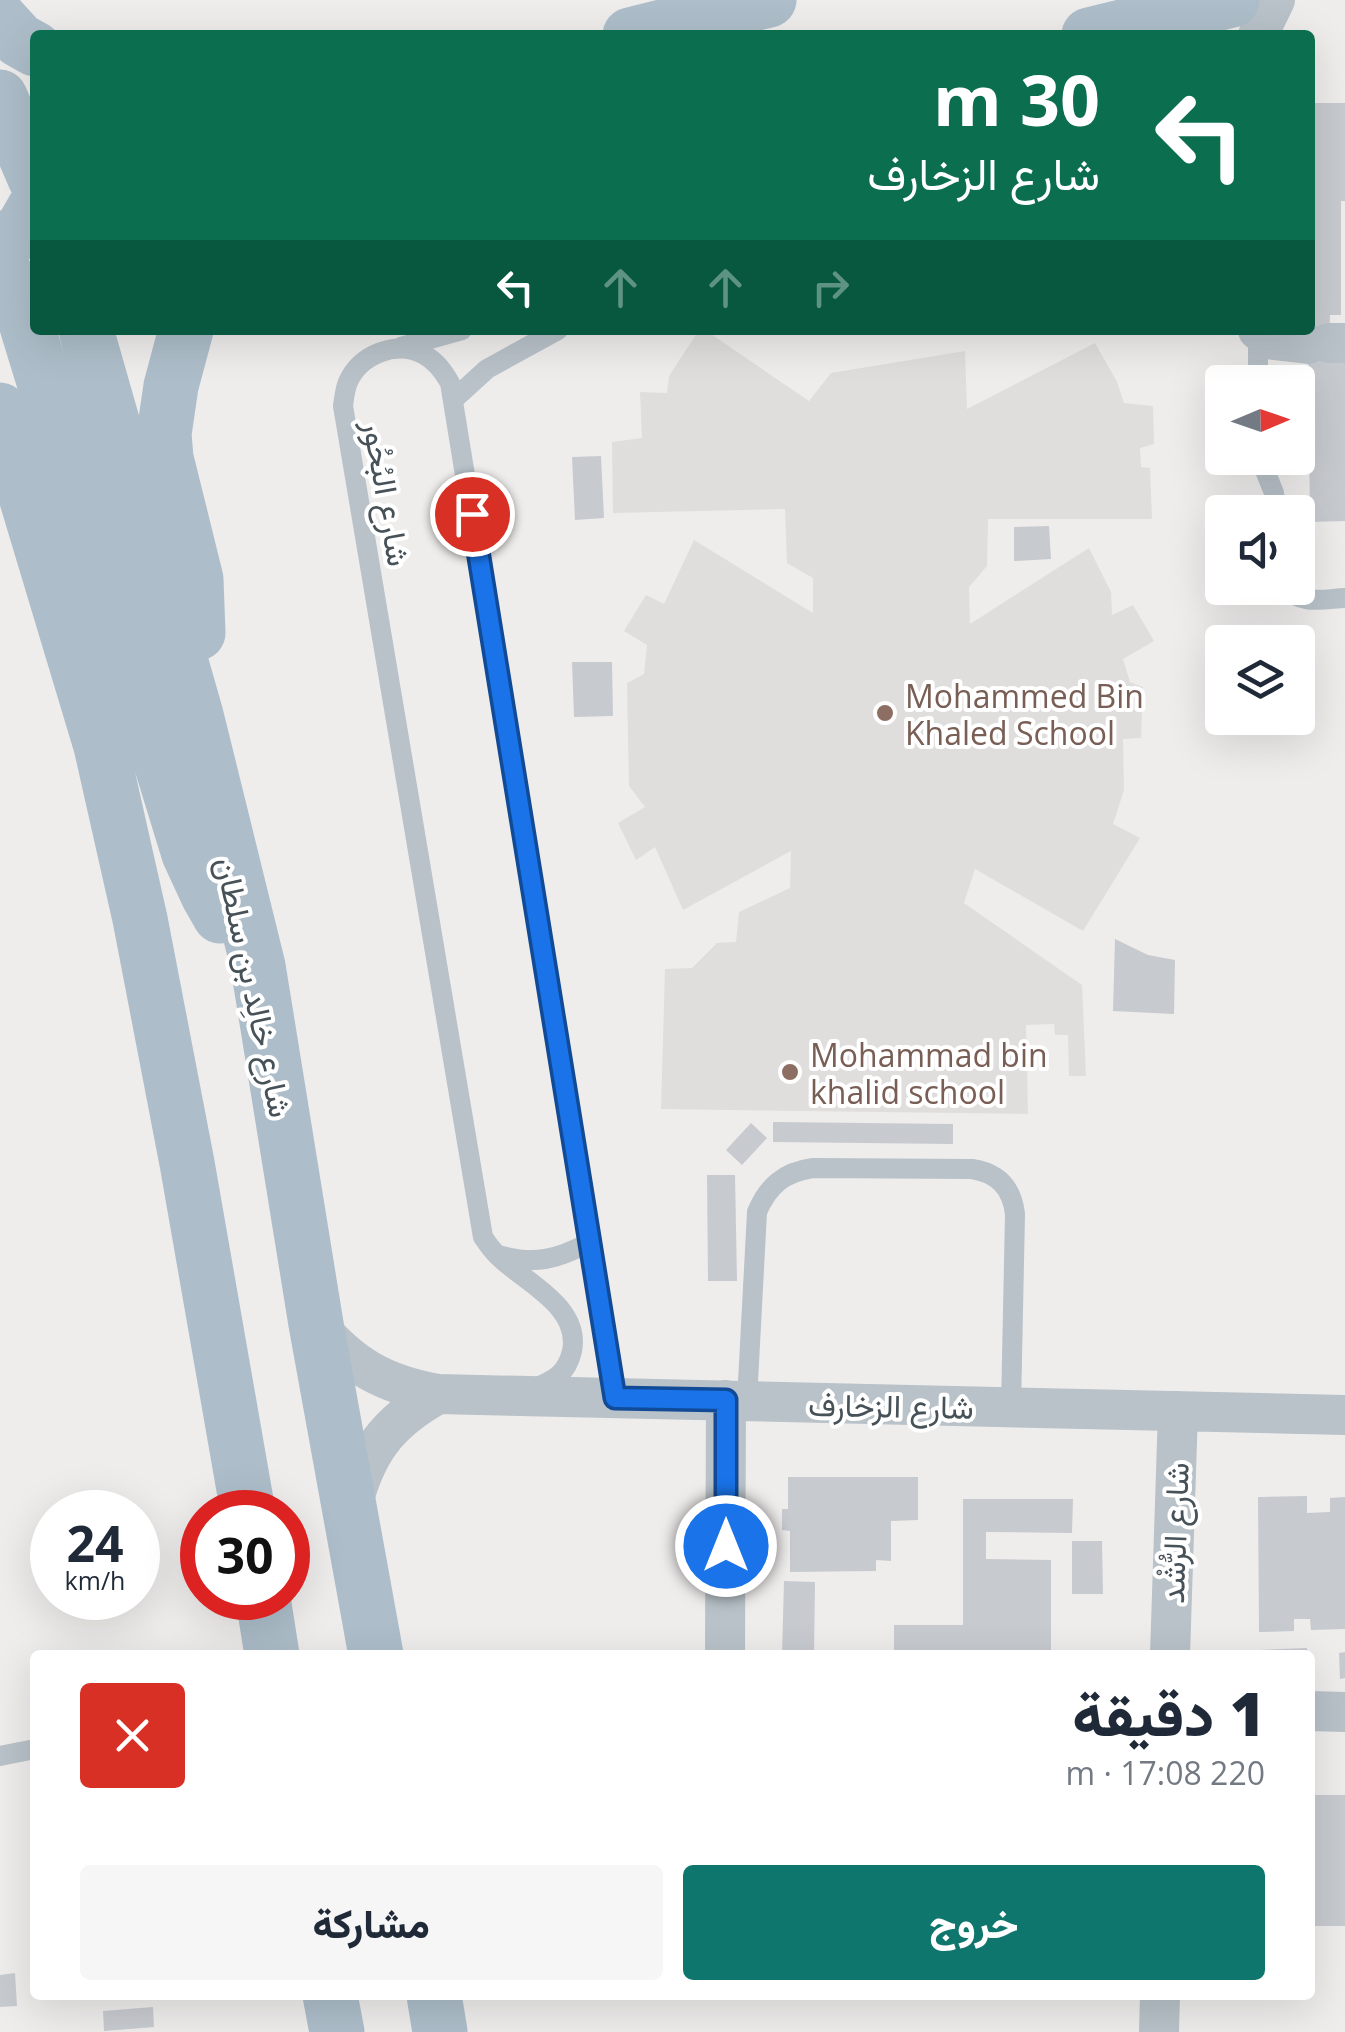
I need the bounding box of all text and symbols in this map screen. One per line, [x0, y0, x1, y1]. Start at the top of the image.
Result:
text: 30 m [933, 51, 1100, 147]
icon: left [1135, 70, 1265, 200]
text: شارع الزخارف [867, 142, 1100, 203]
icon: left [488, 260, 543, 315]
icon: ahead [593, 260, 648, 315]
icon: ahead [698, 260, 753, 315]
icon: right [803, 260, 858, 315]
north arrow [1205, 365, 1315, 475]
map controls [1205, 365, 1315, 735]
street label: شارع البُحُور [352, 416, 422, 570]
pin [430, 472, 515, 557]
icon: arrive [445, 487, 500, 542]
button: sound [1205, 495, 1315, 605]
button: layers [1205, 625, 1315, 735]
place label: Mohammed Bin Khaled School [905, 674, 1144, 754]
marker: Mohammed Bin Khaled School [874, 702, 896, 724]
street label: شارع خالِد بن سلطان [204, 853, 304, 1121]
place label: Mohammad bin khalid school [810, 1033, 1048, 1113]
marker: Mohammad bin khalid school [779, 1061, 801, 1083]
street label: شارع الزخارف [808, 1382, 974, 1430]
street label: شارع الرُّشْد [1150, 1462, 1200, 1604]
speed limit sign: 30 [180, 1490, 310, 1620]
position arrow [674, 1494, 778, 1598]
text: 24 [66, 1509, 124, 1577]
text: km/h [65, 1563, 125, 1597]
text: 1 دقيقة [1072, 1672, 1265, 1754]
button: close [80, 1683, 185, 1788]
text: 220 m · 17:08 [1066, 1751, 1265, 1794]
button: مشاركة [80, 1865, 663, 1980]
button: خروج [683, 1865, 1265, 1980]

